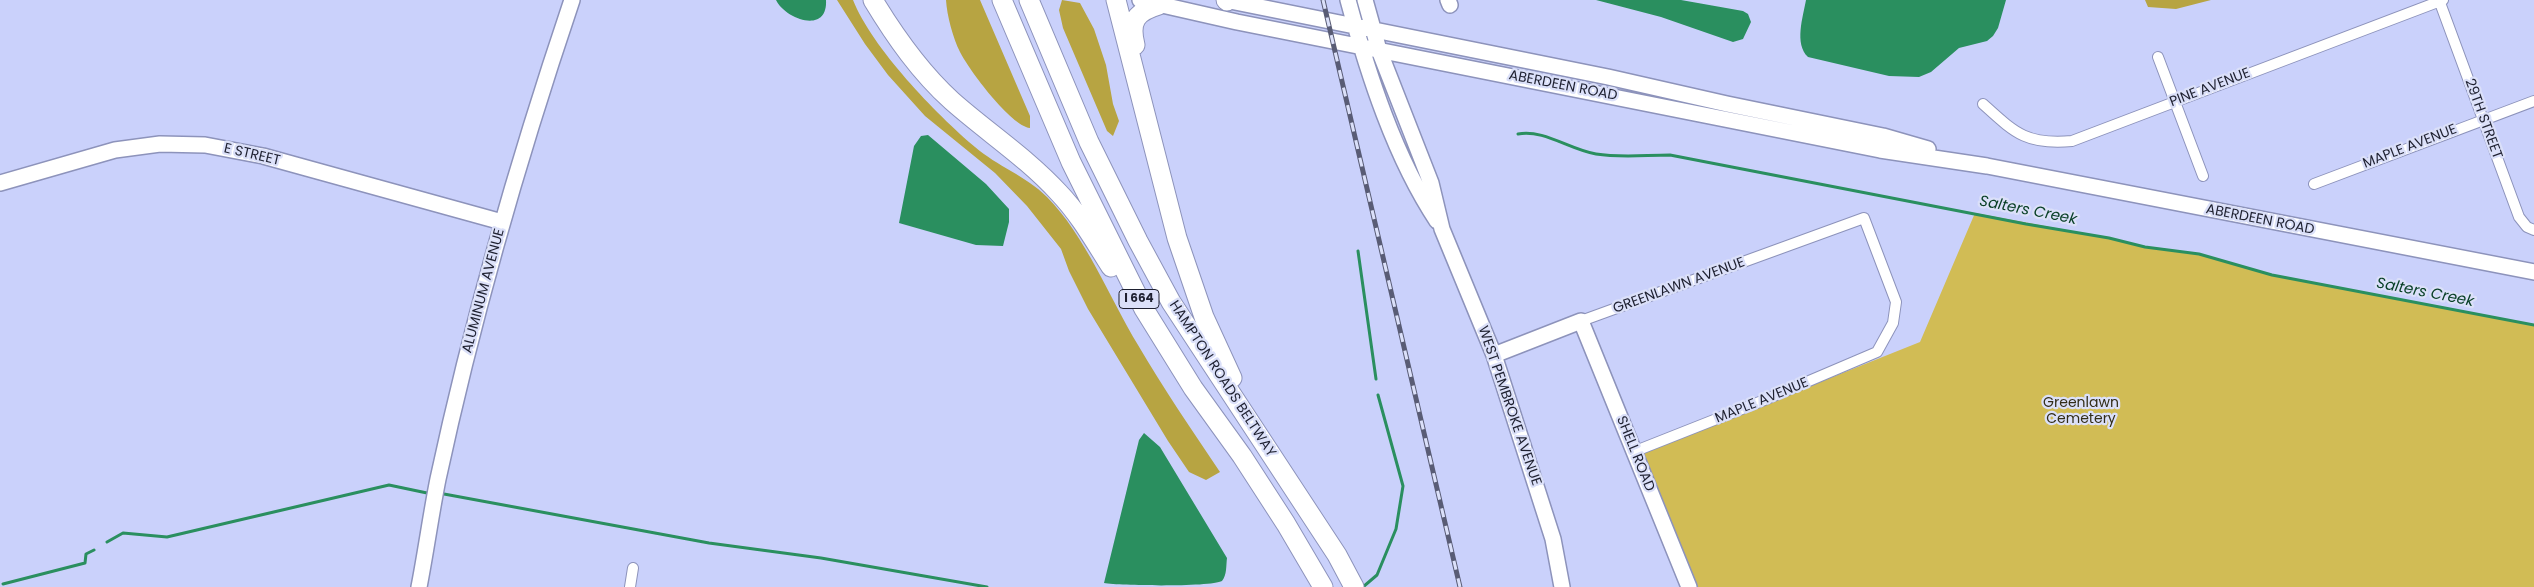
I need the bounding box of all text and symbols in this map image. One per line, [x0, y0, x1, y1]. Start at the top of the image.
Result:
street label: PINE AVENUE [2167, 65, 2253, 111]
street label: ABERDEEN ROAD [1507, 67, 1619, 105]
street label: 29TH STREET [2461, 77, 2505, 161]
street label: MAPLE AVENUE [2361, 121, 2459, 173]
street label: E STREET [222, 140, 282, 170]
water label: Salters Creek [1978, 193, 2078, 229]
street label: ABERDEEN ROAD [2204, 201, 2316, 239]
street label: ALUMINUM AVENUE [459, 227, 509, 355]
street label: GREENLAWN AVENUE [1611, 254, 1747, 318]
water label: Salters Creek [2375, 275, 2475, 311]
road number: I 664 [1119, 290, 1159, 308]
street label: HAMPTON ROADS BELTWAY [1165, 298, 1279, 460]
street label: WEST PEMBROKE AVENUE [1474, 324, 1544, 488]
street label: MAPLE AVENUE [1713, 375, 1811, 427]
park label: Greenlawn Cemetery [2043, 395, 2119, 428]
street label: SHELL ROAD [1612, 414, 1658, 494]

